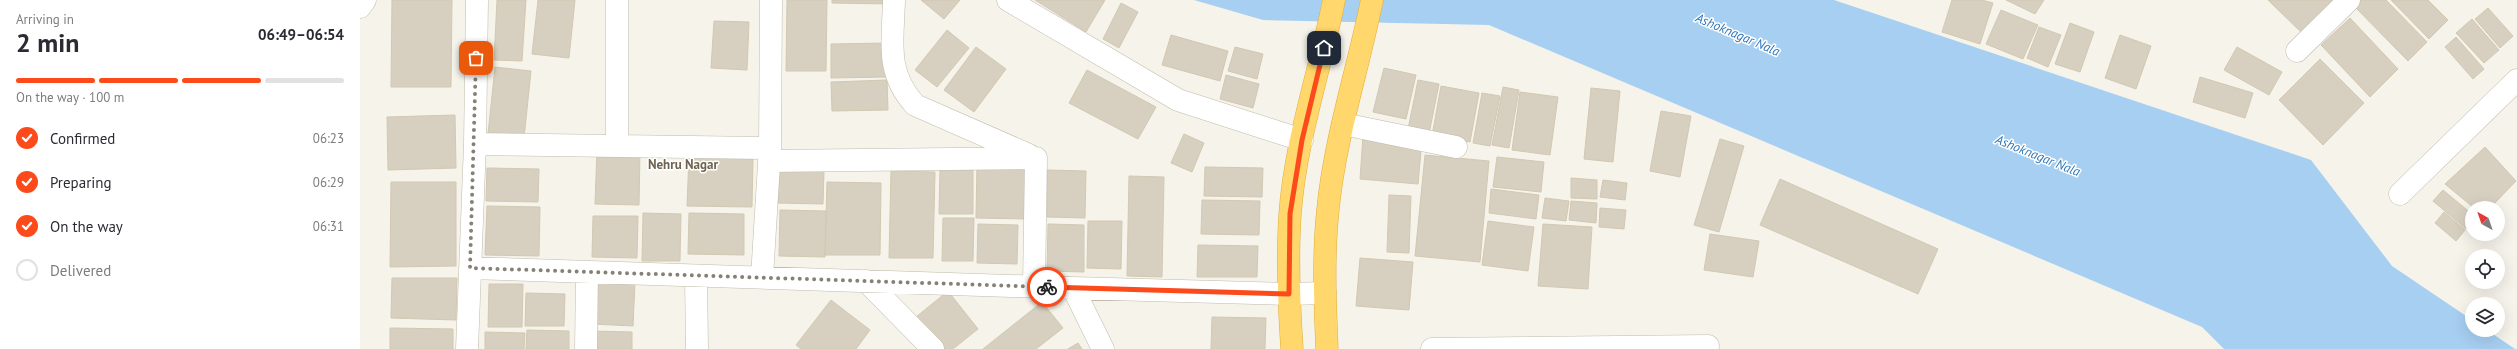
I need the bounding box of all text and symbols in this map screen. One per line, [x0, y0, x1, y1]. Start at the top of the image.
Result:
water label: Ashoknagar Nala [1692, 9, 1783, 60]
text: Arriving in [16, 11, 74, 28]
text: 06:49–06:54 [258, 25, 344, 44]
text: 2 min [16, 26, 79, 59]
pin [1307, 31, 1341, 65]
icon: home [1313, 37, 1335, 59]
pin [459, 41, 493, 75]
icon: bag [465, 47, 487, 69]
text: On the way · 100 m [16, 89, 124, 106]
icon: check [16, 127, 38, 149]
text: Confirmed [50, 129, 115, 148]
text: 06:23 [313, 130, 344, 147]
water label: Ashoknagar Nala [1992, 130, 2083, 180]
district label: Nehru Nagar [648, 156, 718, 173]
icon: check [16, 171, 38, 193]
text: Preparing [50, 173, 112, 192]
text: 06:29 [313, 174, 344, 191]
north arrow [2465, 201, 2505, 241]
map controls [2465, 201, 2505, 337]
icon: check [16, 215, 38, 237]
text: On the way [50, 217, 123, 236]
text: 06:31 [313, 218, 344, 235]
button: locate [2465, 249, 2505, 289]
text: Delivered [50, 261, 111, 280]
courier [1027, 267, 1067, 307]
icon: bike [1036, 276, 1058, 298]
button: layers [2465, 297, 2505, 337]

